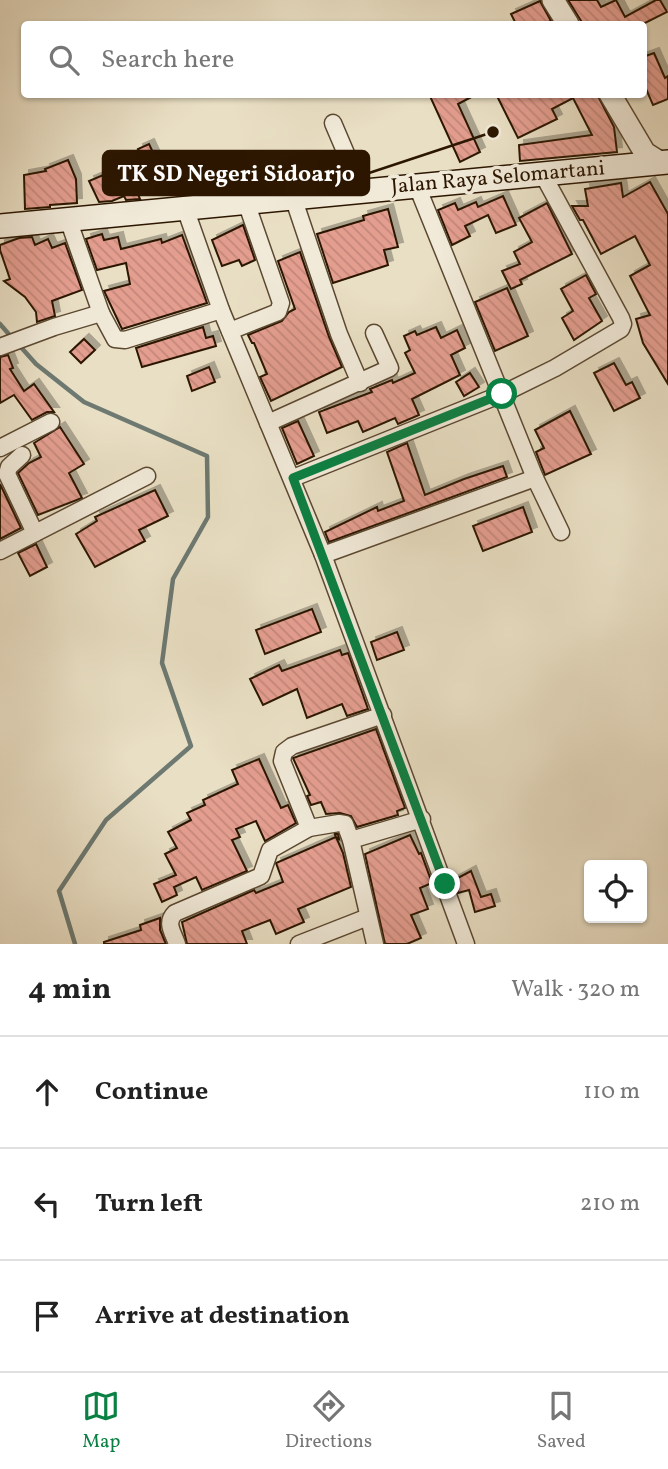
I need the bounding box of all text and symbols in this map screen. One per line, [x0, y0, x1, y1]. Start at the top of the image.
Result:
search box [21, 21, 647, 98]
icon: search [45, 41, 83, 79]
text: Search here [101, 42, 234, 78]
callout: TK SD Negeri Sidoarjo [103, 151, 369, 195]
street label: Jalan Raya Selomartani [390, 154, 606, 202]
text: TK SD Negeri Sidoarjo [117, 159, 355, 191]
route start [486, 378, 517, 409]
map controls [584, 860, 647, 923]
button: locate [584, 860, 647, 923]
route end [429, 868, 460, 899]
text: 4 min [28, 969, 112, 1011]
text: Walk · 320 m [511, 974, 640, 1006]
icon: ahead [28, 1073, 66, 1111]
text: Continue [95, 1074, 208, 1110]
text: 110 m [583, 1076, 640, 1108]
icon: left [28, 1185, 66, 1223]
text: Turn left [95, 1186, 203, 1222]
text: 210 m [580, 1188, 640, 1220]
icon: arrive [28, 1297, 66, 1335]
text: Arrive at destination [95, 1298, 350, 1334]
tab: Map [82, 1387, 120, 1455]
tab: Directions [285, 1387, 372, 1455]
tab: Saved [537, 1387, 586, 1455]

